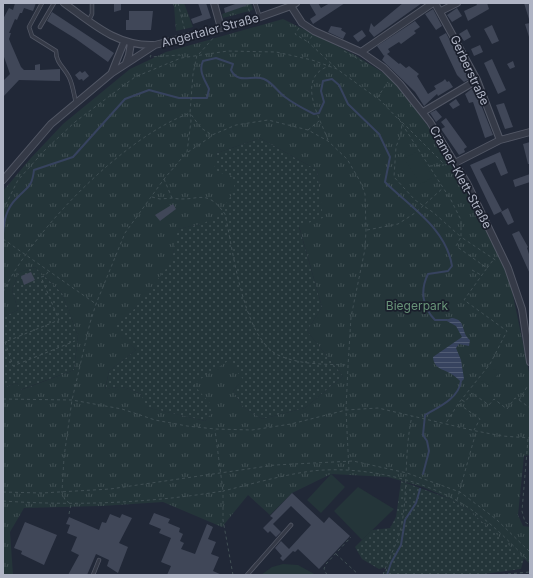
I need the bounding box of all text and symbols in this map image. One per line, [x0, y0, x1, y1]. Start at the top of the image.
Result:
street label: Angertaler Straße [160, 10, 260, 50]
street label: Gerberstraße [447, 33, 493, 107]
street label: Cramer-Klett-Straße [427, 123, 495, 231]
park label: Biegerpark [386, 298, 449, 313]

